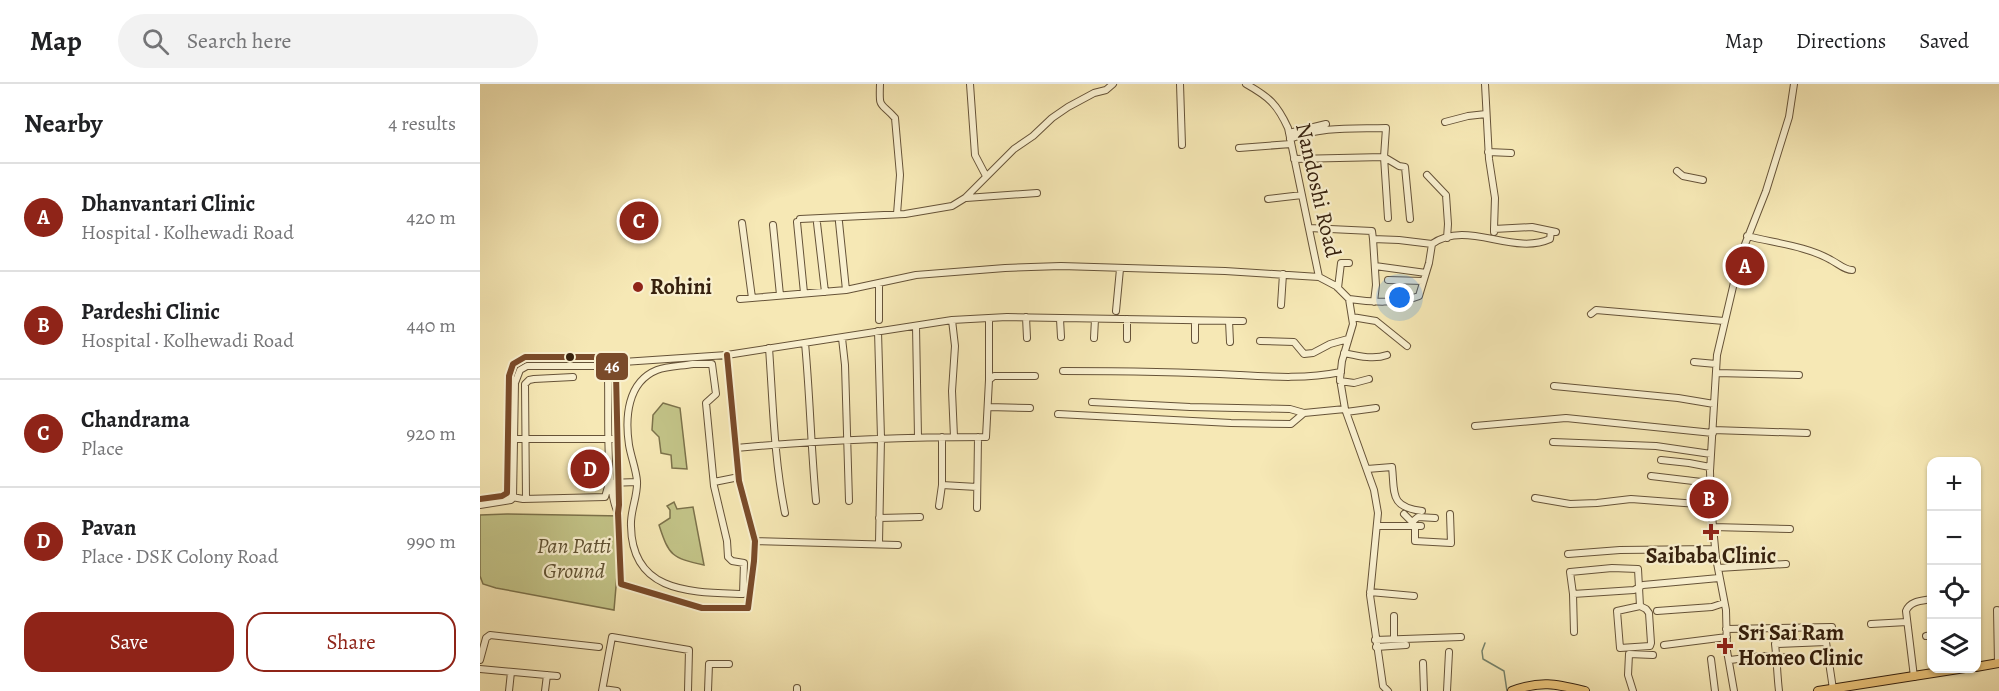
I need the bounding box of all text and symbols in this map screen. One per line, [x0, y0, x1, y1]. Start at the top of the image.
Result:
search box [118, 14, 538, 68]
text: Map [30, 22, 82, 60]
icon: search [139, 25, 172, 58]
text: Search here [187, 26, 291, 56]
text: Map [1725, 27, 1763, 55]
text: Directions [1796, 27, 1886, 55]
text: Saved [1919, 27, 1969, 55]
text: Nearby [24, 106, 103, 141]
text: 4 results [388, 110, 456, 137]
street label: Nandoshi Road [1288, 120, 1348, 260]
text: Dhanvantari Clinic [81, 189, 255, 219]
pin: C [620, 198, 658, 244]
text: A [37, 204, 50, 231]
text: 420 m [406, 204, 456, 231]
text: Hospital · Kolhewadi Road [81, 219, 294, 246]
pin: A [1726, 244, 1764, 288]
place label: Rohini [650, 272, 712, 302]
marker: Rohini [631, 280, 645, 294]
your location [1385, 283, 1414, 312]
text: Pardeshi Clinic [81, 297, 220, 327]
text: B [37, 312, 50, 339]
text: 440 m [407, 312, 456, 339]
text: Hospital · Kolhewadi Road [81, 327, 294, 354]
unlabelled marker [564, 351, 576, 363]
line badge: 46 [595, 352, 629, 381]
text: 46 [605, 356, 620, 378]
text: Chandrama [81, 405, 190, 435]
text: C [37, 420, 50, 447]
text: 920 m [406, 420, 456, 447]
text: Place [81, 435, 123, 462]
pin: D [570, 446, 610, 492]
map controls [1927, 457, 1981, 673]
button: + [1927, 457, 1981, 511]
pin: B [1690, 476, 1728, 522]
button: − [1927, 511, 1981, 565]
text: Pavan [81, 513, 136, 543]
marker: Saibaba Clinic [1702, 523, 1720, 541]
text: D [37, 528, 50, 555]
text: 990 m [407, 528, 456, 555]
park label: Pan Patti Ground [537, 531, 611, 586]
place label: Saibaba Clinic [1646, 541, 1776, 571]
text: Place · DSK Colony Road [81, 543, 278, 570]
button: locate [1927, 565, 1981, 619]
button: Save [24, 612, 234, 672]
button: Share [246, 612, 456, 672]
place label: Sri Sai Ram Homeo Clinic [1738, 618, 1863, 673]
button: layers [1927, 619, 1981, 673]
marker: Sri Sai Ram Homeo Clinic [1716, 637, 1734, 655]

